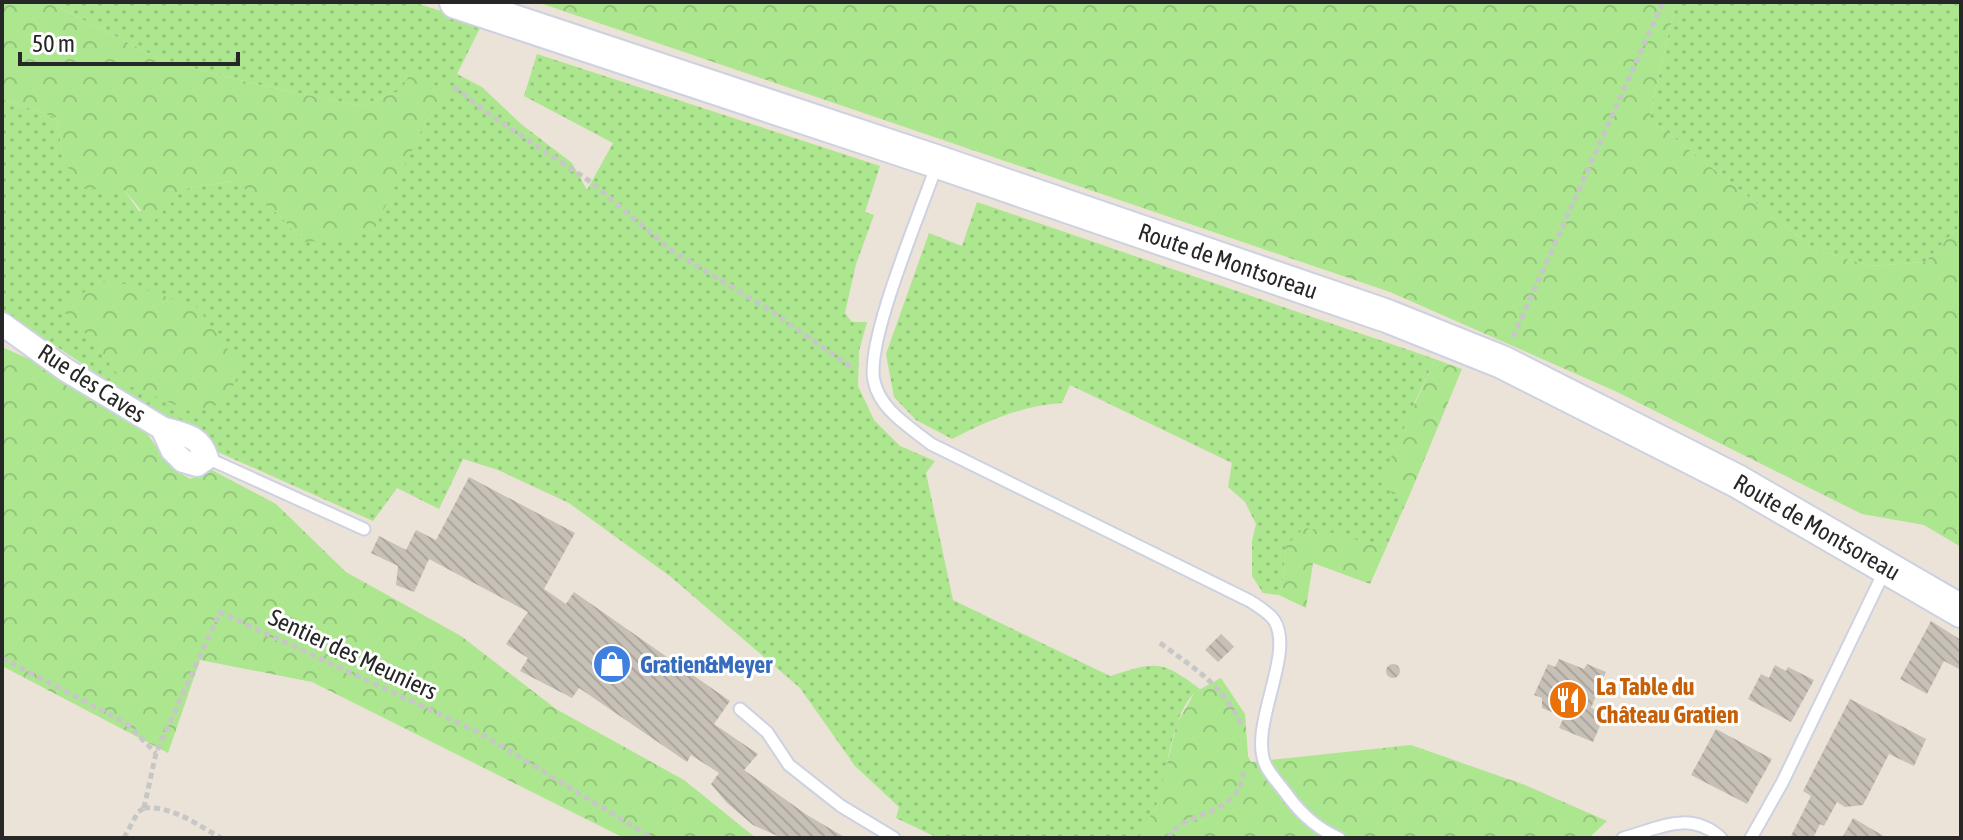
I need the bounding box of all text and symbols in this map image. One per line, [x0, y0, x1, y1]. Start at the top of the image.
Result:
scale bar [20, 16, 238, 66]
text: 50 m [32, 30, 75, 57]
street label: Route de Montsoreau [1135, 218, 1321, 304]
street label: Rue des Caves [33, 338, 151, 428]
street label: Route de Montsoreau [1729, 468, 1905, 586]
street label: Sentier des Meuniers [265, 603, 441, 705]
shop icon: Gratien&Meyer [591, 643, 633, 685]
place label: Gratien&Meyer [640, 651, 773, 678]
place label: La Table du Château Gratien [1596, 673, 1739, 728]
restaurant icon: La Table du Château Gratien [1547, 679, 1589, 721]

